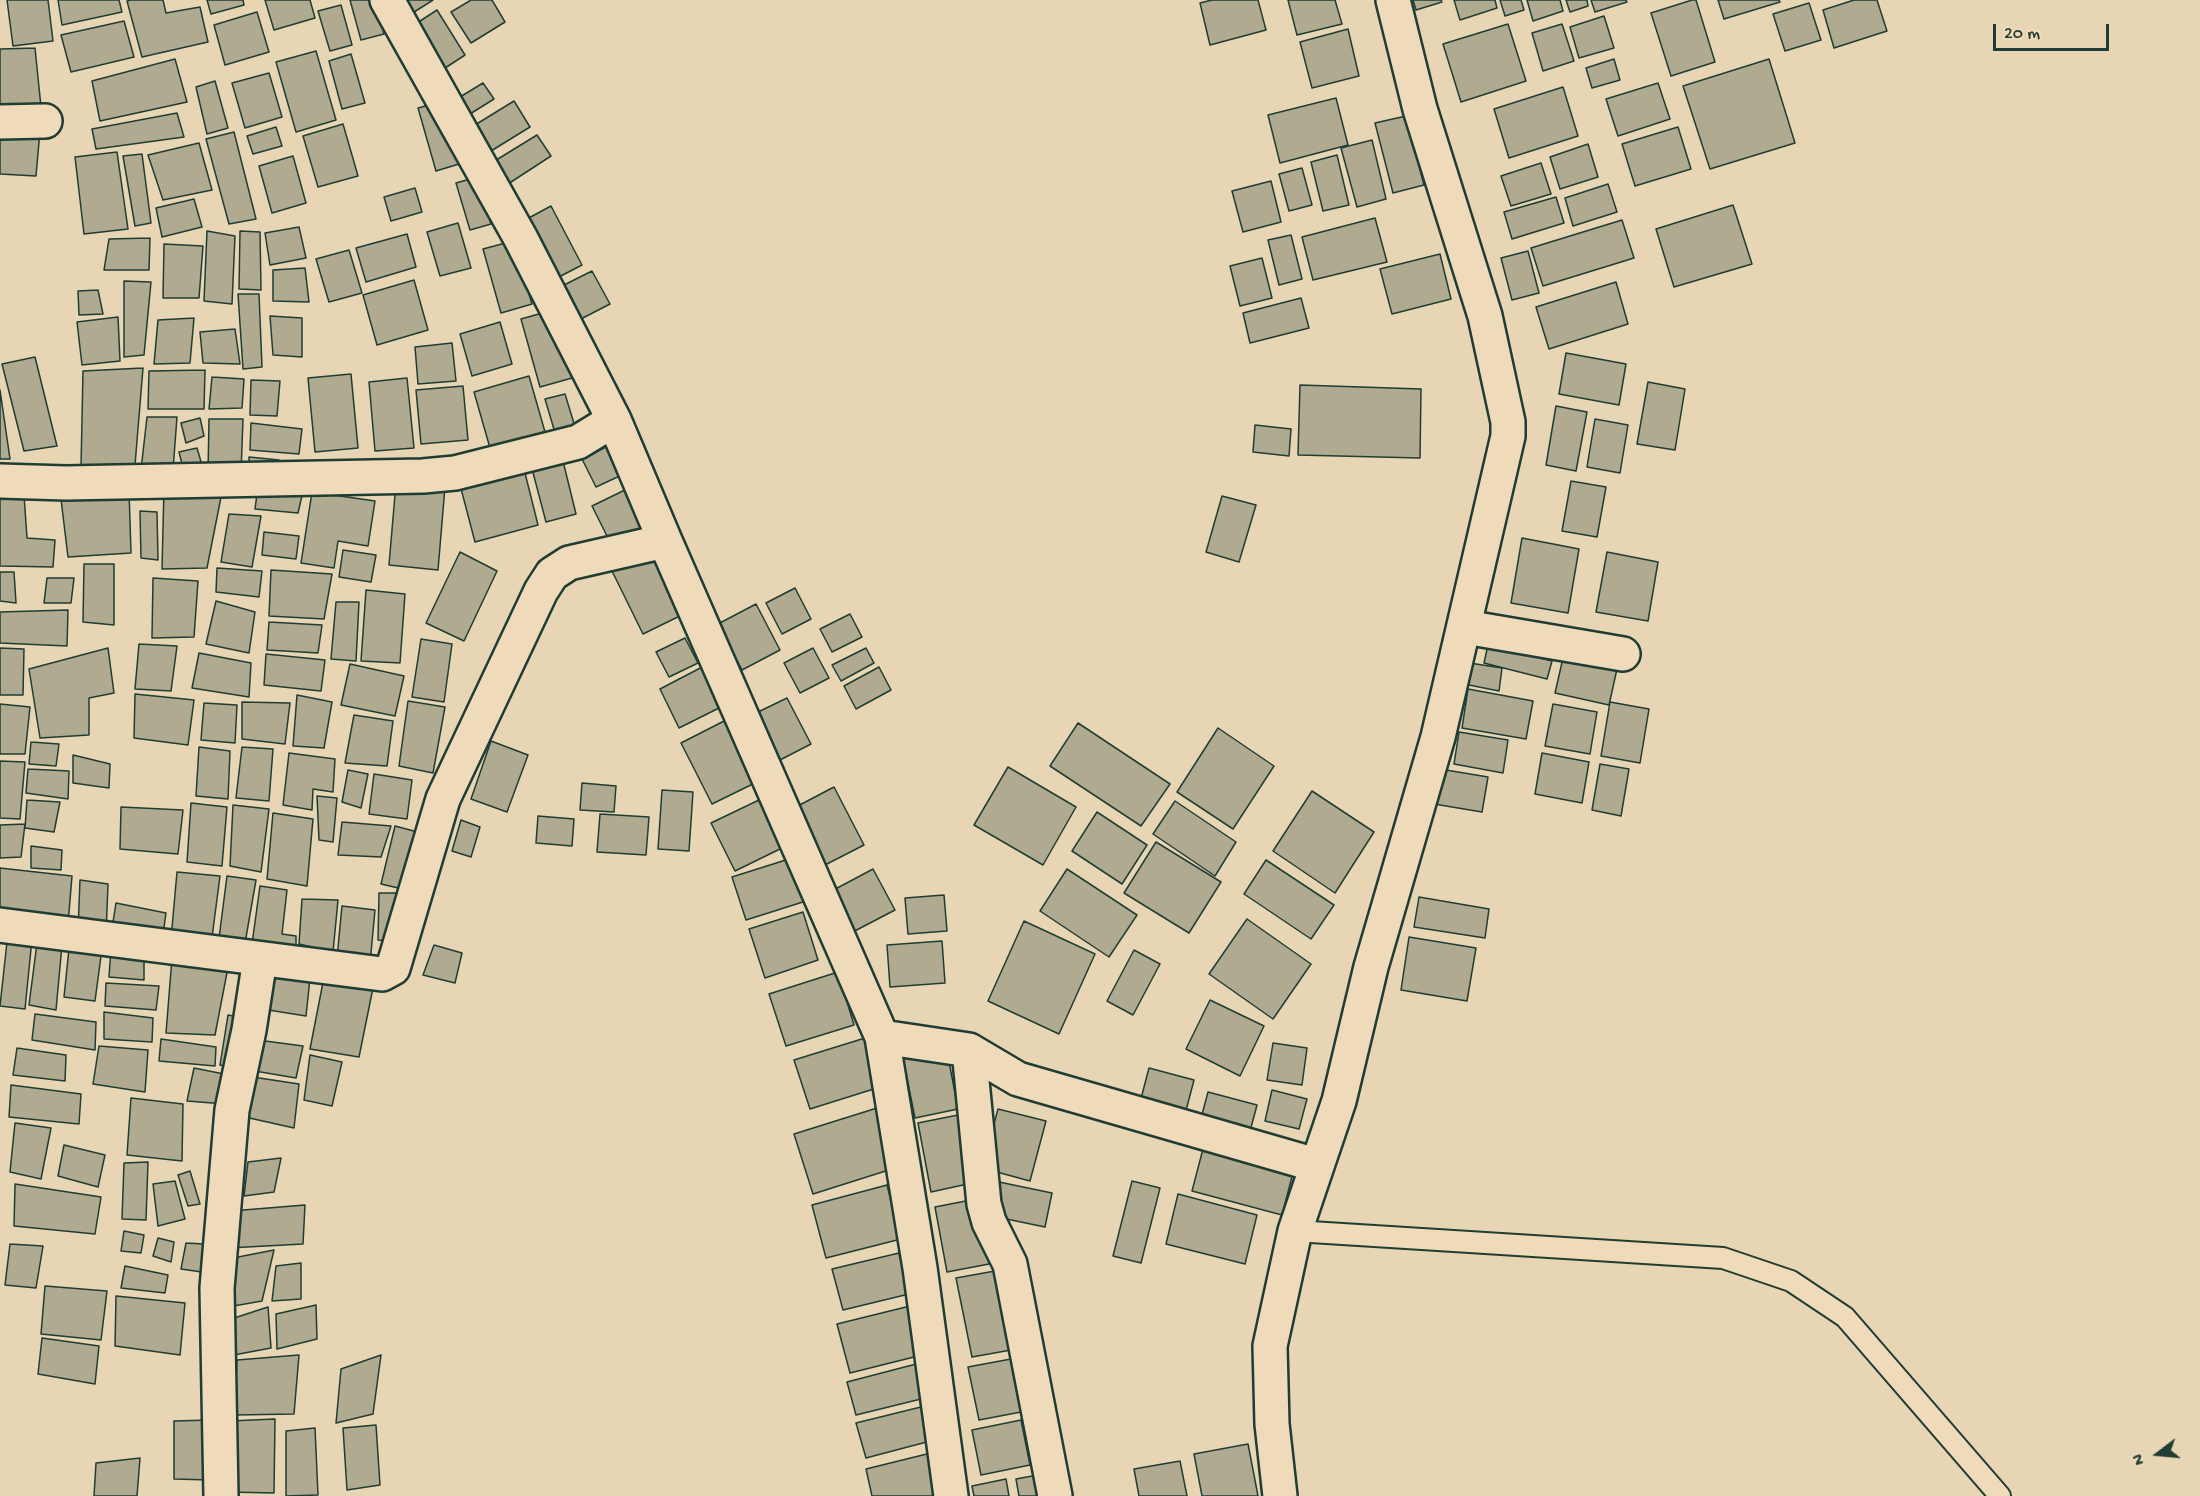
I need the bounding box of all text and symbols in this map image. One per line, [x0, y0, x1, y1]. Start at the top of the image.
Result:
scale bar [1996, 12, 2112, 50]
text: 20 m [2004, 24, 2040, 45]
north arrow [2128, 1424, 2188, 1484]
text: N [2130, 1451, 2151, 1467]

